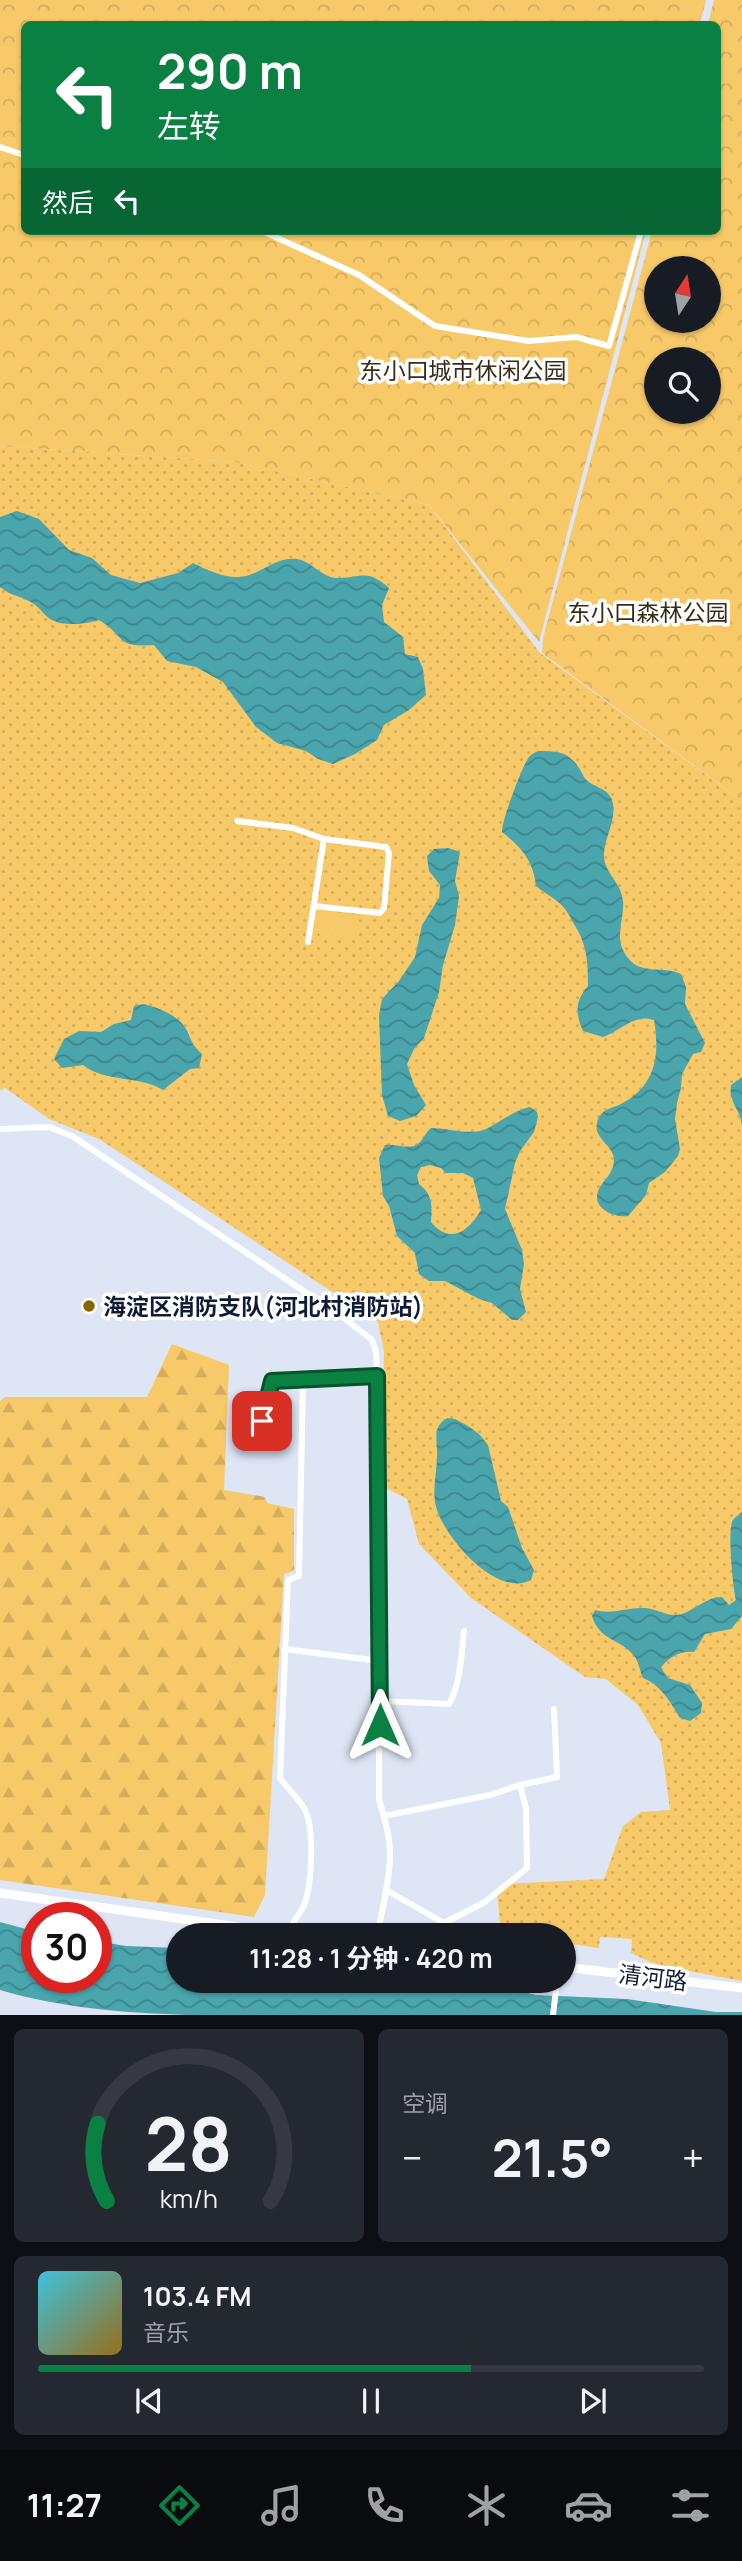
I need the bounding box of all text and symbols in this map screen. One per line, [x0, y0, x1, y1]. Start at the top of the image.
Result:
text: 290 m [157, 37, 303, 104]
icon: left [42, 49, 133, 140]
text: 左转 [157, 104, 221, 148]
icon: left [108, 182, 146, 220]
text: 然后 [42, 184, 94, 220]
north arrow [644, 256, 721, 332]
map controls [644, 256, 721, 424]
button: search [644, 347, 721, 424]
park label: 东小口城市休闲公园 [360, 354, 567, 386]
park label: 东小口森林公园 [568, 596, 729, 628]
place label: 海淀区消防支队(河北村消防站) [103, 1290, 423, 1322]
marker: 海淀区消防支队(河北村消防站) [81, 1298, 97, 1314]
pin [232, 1391, 292, 1451]
icon: arrive [243, 1402, 281, 1440]
position arrow [343, 1688, 417, 1762]
speed limit sign: 30 [21, 1902, 112, 1993]
text: 11:28 · 1 分钟 · 420 m [249, 1940, 493, 1976]
street label: 清河路 [617, 1957, 689, 1997]
text: 空调 [402, 2087, 448, 2119]
text: 28 [145, 2094, 233, 2194]
text: 21.5° [492, 2122, 613, 2193]
text: − [402, 2131, 423, 2183]
text: + [682, 2131, 704, 2183]
text: km/h [160, 2181, 218, 2216]
text: 103.4 FM [143, 2278, 251, 2314]
text: 音乐 [143, 2316, 189, 2348]
icon: previous [130, 2382, 168, 2420]
icon: pause [352, 2382, 390, 2420]
icon: next [574, 2382, 612, 2420]
icon: directions [155, 2481, 204, 2530]
icon: music [257, 2481, 306, 2530]
icon: phone [360, 2481, 409, 2530]
icon: climate [462, 2481, 511, 2530]
icon: car [564, 2481, 613, 2530]
icon: filters [666, 2481, 715, 2530]
text: 11:27 [27, 2483, 102, 2527]

